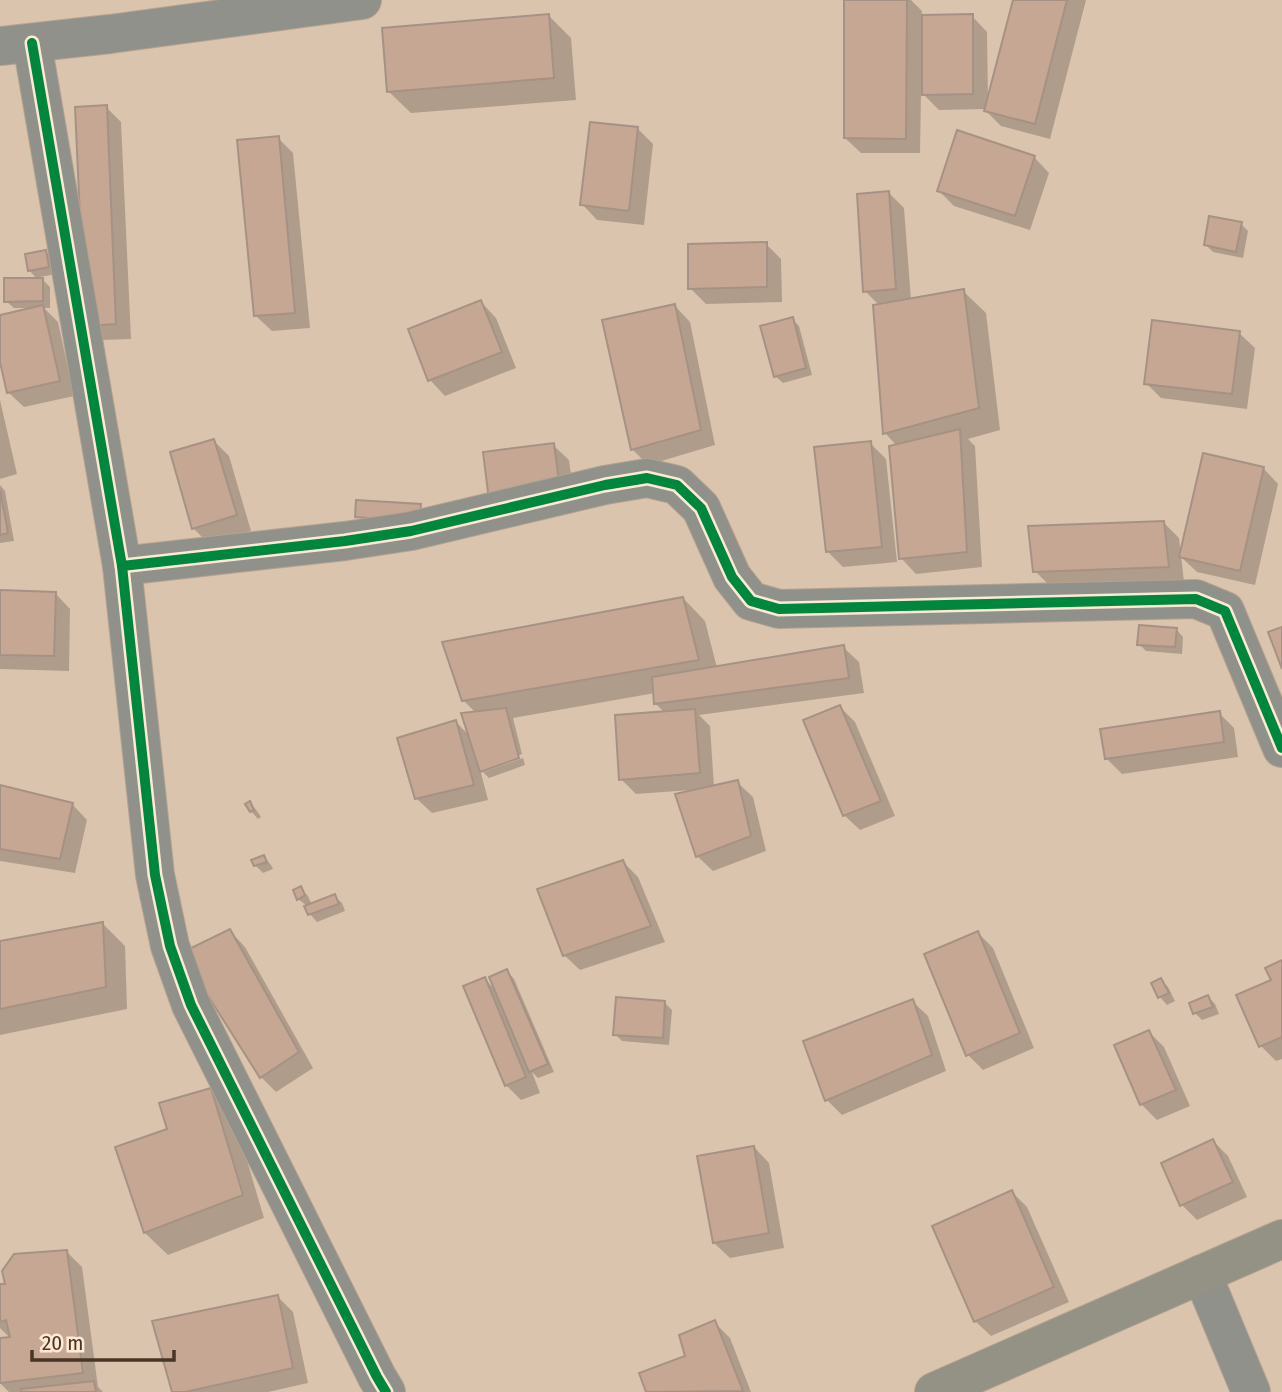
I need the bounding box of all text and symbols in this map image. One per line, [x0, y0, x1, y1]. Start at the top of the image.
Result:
scale bar [32, 1318, 173, 1362]
text: 20 m [42, 1330, 83, 1356]

